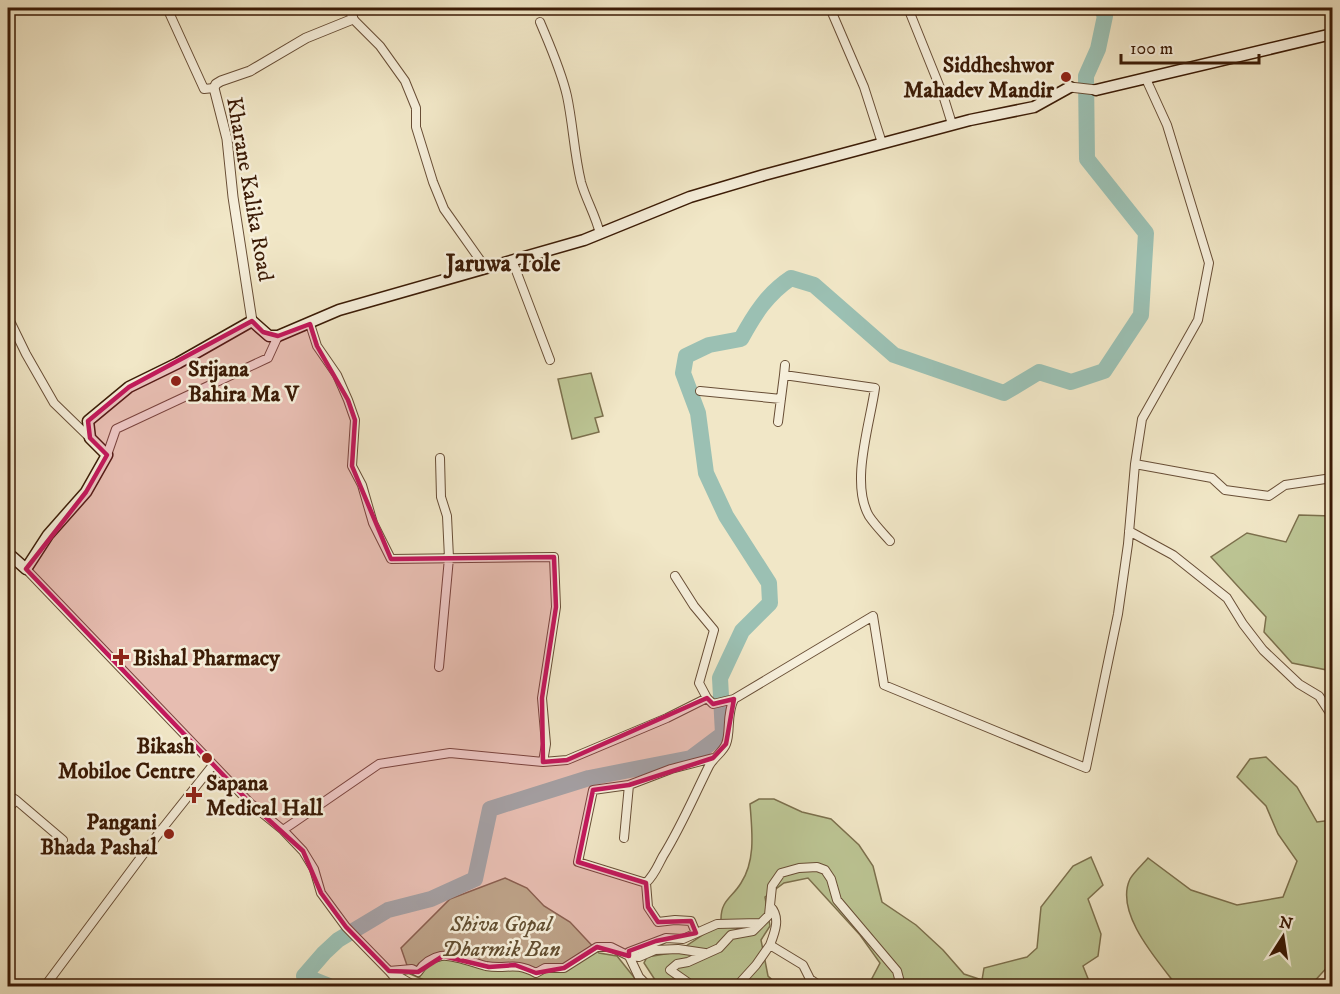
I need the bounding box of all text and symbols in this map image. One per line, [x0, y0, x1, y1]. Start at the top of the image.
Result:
scale bar [1121, 27, 1259, 65]
text: 100 m [1130, 38, 1173, 60]
place label: Siddheshwor Mahadev Mandir [903, 52, 1055, 104]
marker: Siddheshwor Mahadev Mandir [1059, 70, 1073, 84]
street label: Kharane Kalika Road [220, 95, 279, 284]
district label: Jaruwa Tole [443, 249, 560, 279]
place label: Srijana Bahira Ma V [188, 356, 300, 408]
marker: Srijana Bahira Ma V [169, 374, 183, 388]
place label: Bishal Pharmacy [133, 645, 280, 672]
marker: Bishal Pharmacy [114, 650, 128, 664]
place label: Bikash Mobiloe Centre [58, 733, 195, 785]
marker: Bikash Mobiloe Centre [200, 751, 214, 765]
place label: Sapana Medical Hall [206, 770, 323, 822]
marker: Sapana Medical Hall [187, 788, 201, 802]
place label: Pangani Bhada Pashal [40, 809, 157, 861]
marker: Pangani Bhada Pashal [162, 827, 176, 841]
north arrow [1253, 907, 1313, 967]
park label: Shiva Gopal Dharmik Ban [442, 911, 560, 963]
text: N [1277, 912, 1294, 934]

